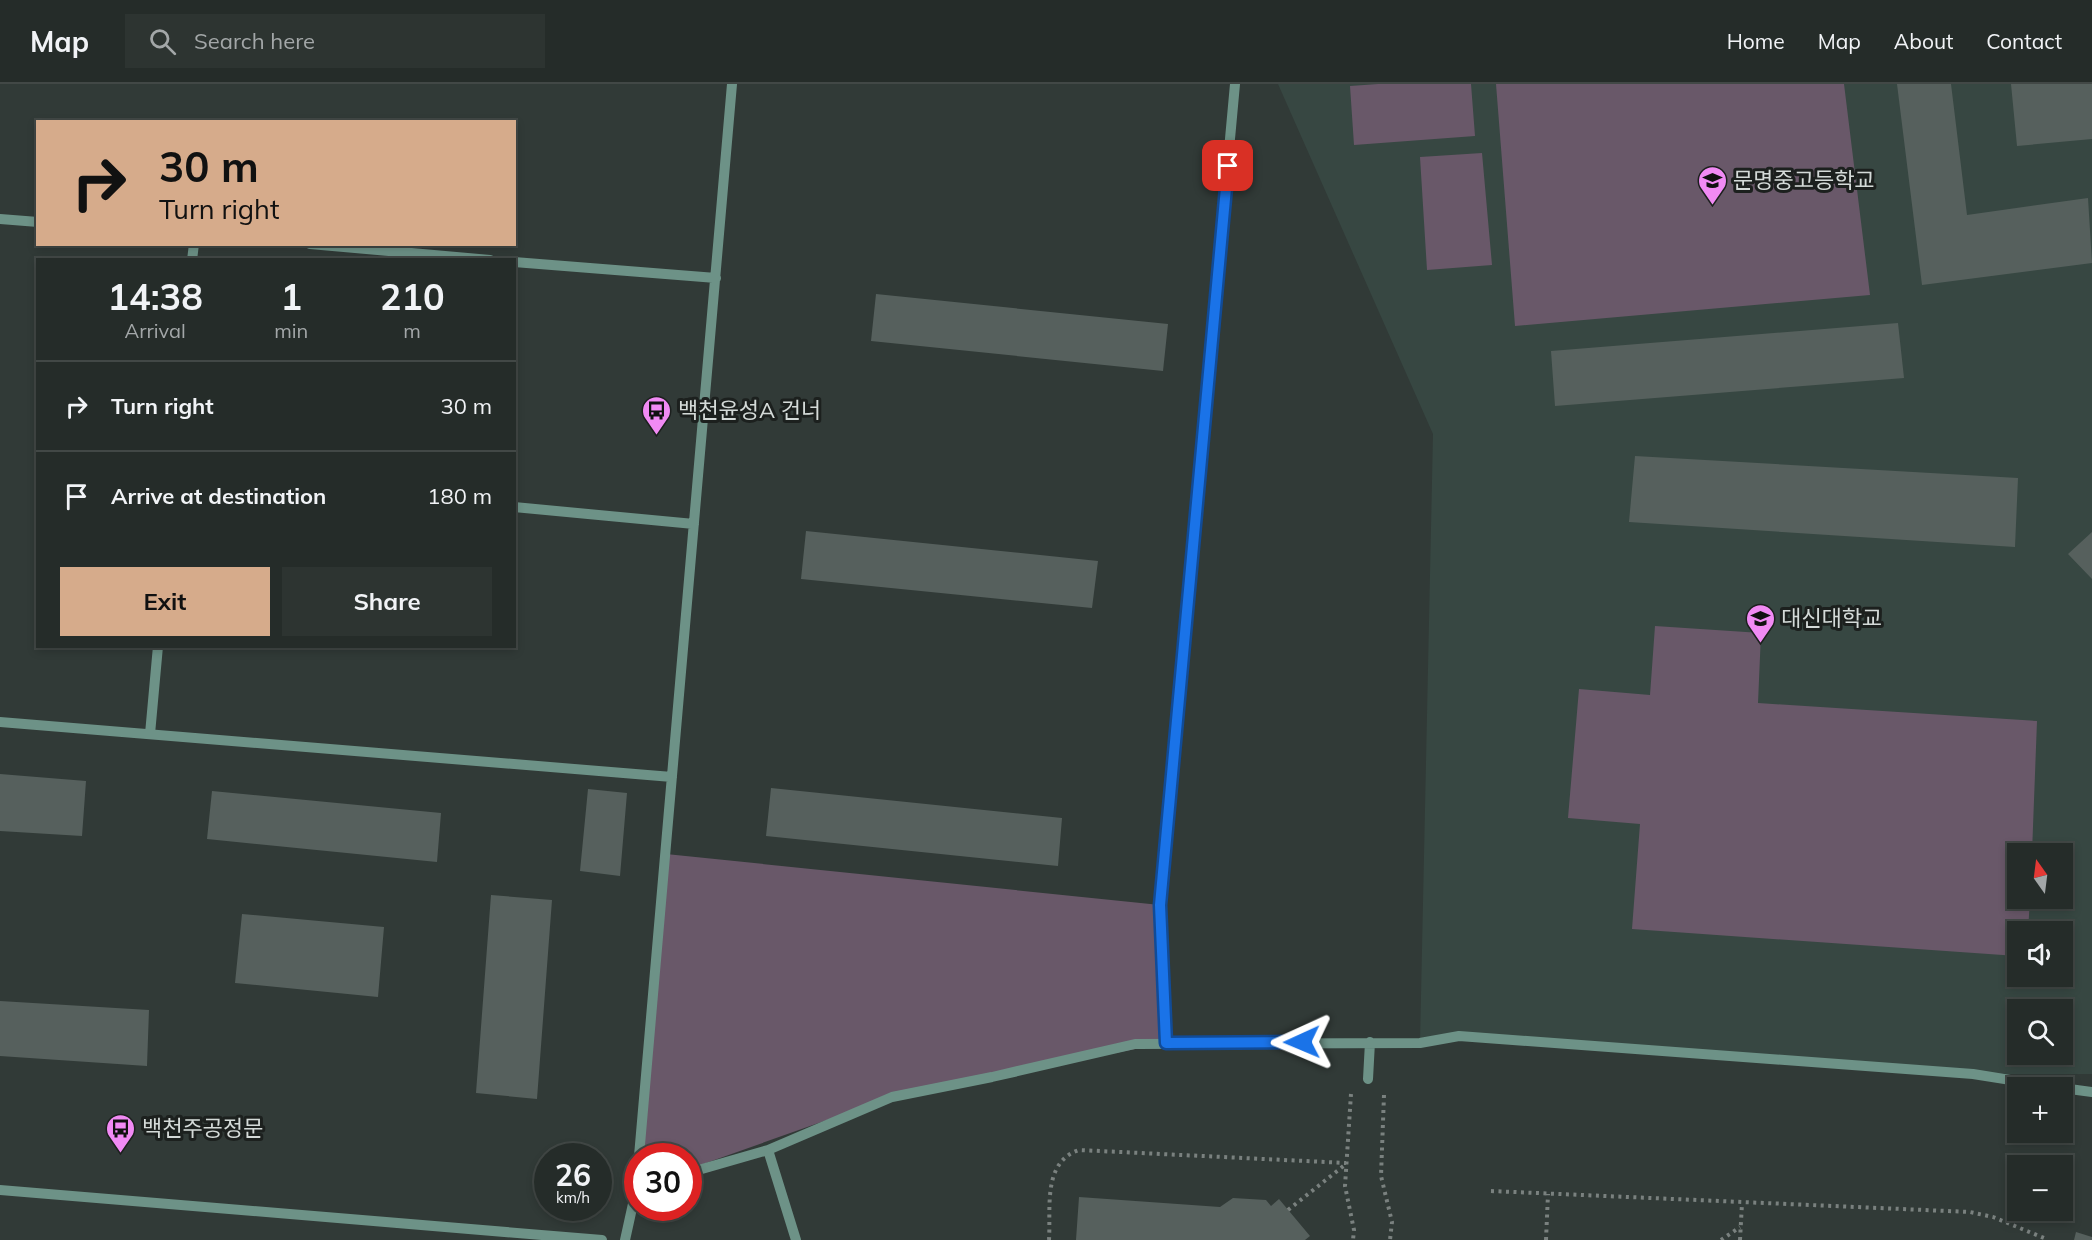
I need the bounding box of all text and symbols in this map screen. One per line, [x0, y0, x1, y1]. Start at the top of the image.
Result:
search box [125, 14, 545, 68]
text: Map [30, 24, 89, 59]
icon: search [146, 25, 179, 58]
text: Search here [194, 27, 315, 55]
text: Home [1727, 28, 1785, 54]
text: Map [1818, 28, 1861, 54]
text: About [1894, 28, 1953, 54]
text: Contact [1986, 28, 2062, 54]
text: 30 m [159, 140, 259, 193]
pin [1202, 140, 1253, 191]
icon: right [60, 144, 138, 222]
icon: arrive [1211, 149, 1244, 182]
school or university icon: 문명중고등학교 [1696, 164, 1728, 206]
place label: 문명중고등학교 [1733, 166, 1875, 194]
text: Turn right [159, 192, 279, 226]
text: 14:38 [107, 274, 203, 319]
text: 1 [280, 274, 302, 319]
text: 210 [380, 274, 445, 319]
text: Arrival [125, 318, 186, 343]
text: min [274, 318, 308, 343]
text: m [403, 318, 421, 343]
icon: right [60, 390, 93, 423]
text: Turn right [111, 392, 214, 420]
text: 30 m [441, 392, 492, 420]
bus stop icon: 백천윤성A 건너 [641, 394, 673, 436]
place label: 백천윤성A 건너 [678, 396, 821, 424]
icon: arrive [60, 480, 93, 513]
text: Arrive at destination [111, 482, 326, 510]
text: 180 m [427, 482, 492, 510]
button: Exit [60, 567, 270, 636]
button: Share [282, 567, 492, 636]
school or university icon: 대신대학교 [1744, 602, 1776, 644]
place label: 대신대학교 [1781, 604, 1882, 632]
north arrow [2007, 843, 2073, 909]
map controls [2007, 843, 2073, 1221]
button: sound [2007, 921, 2073, 987]
button: search [2007, 999, 2073, 1065]
position arrow [1270, 1010, 1334, 1074]
button: + [2007, 1077, 2073, 1143]
bus stop icon: 백천주공정문 [105, 1112, 137, 1154]
place label: 백천주공정문 [142, 1114, 263, 1142]
speed limit sign: 30 [624, 1143, 702, 1221]
button: − [2007, 1155, 2073, 1221]
text: 26 [555, 1156, 591, 1194]
text: km/h [556, 1188, 590, 1207]

